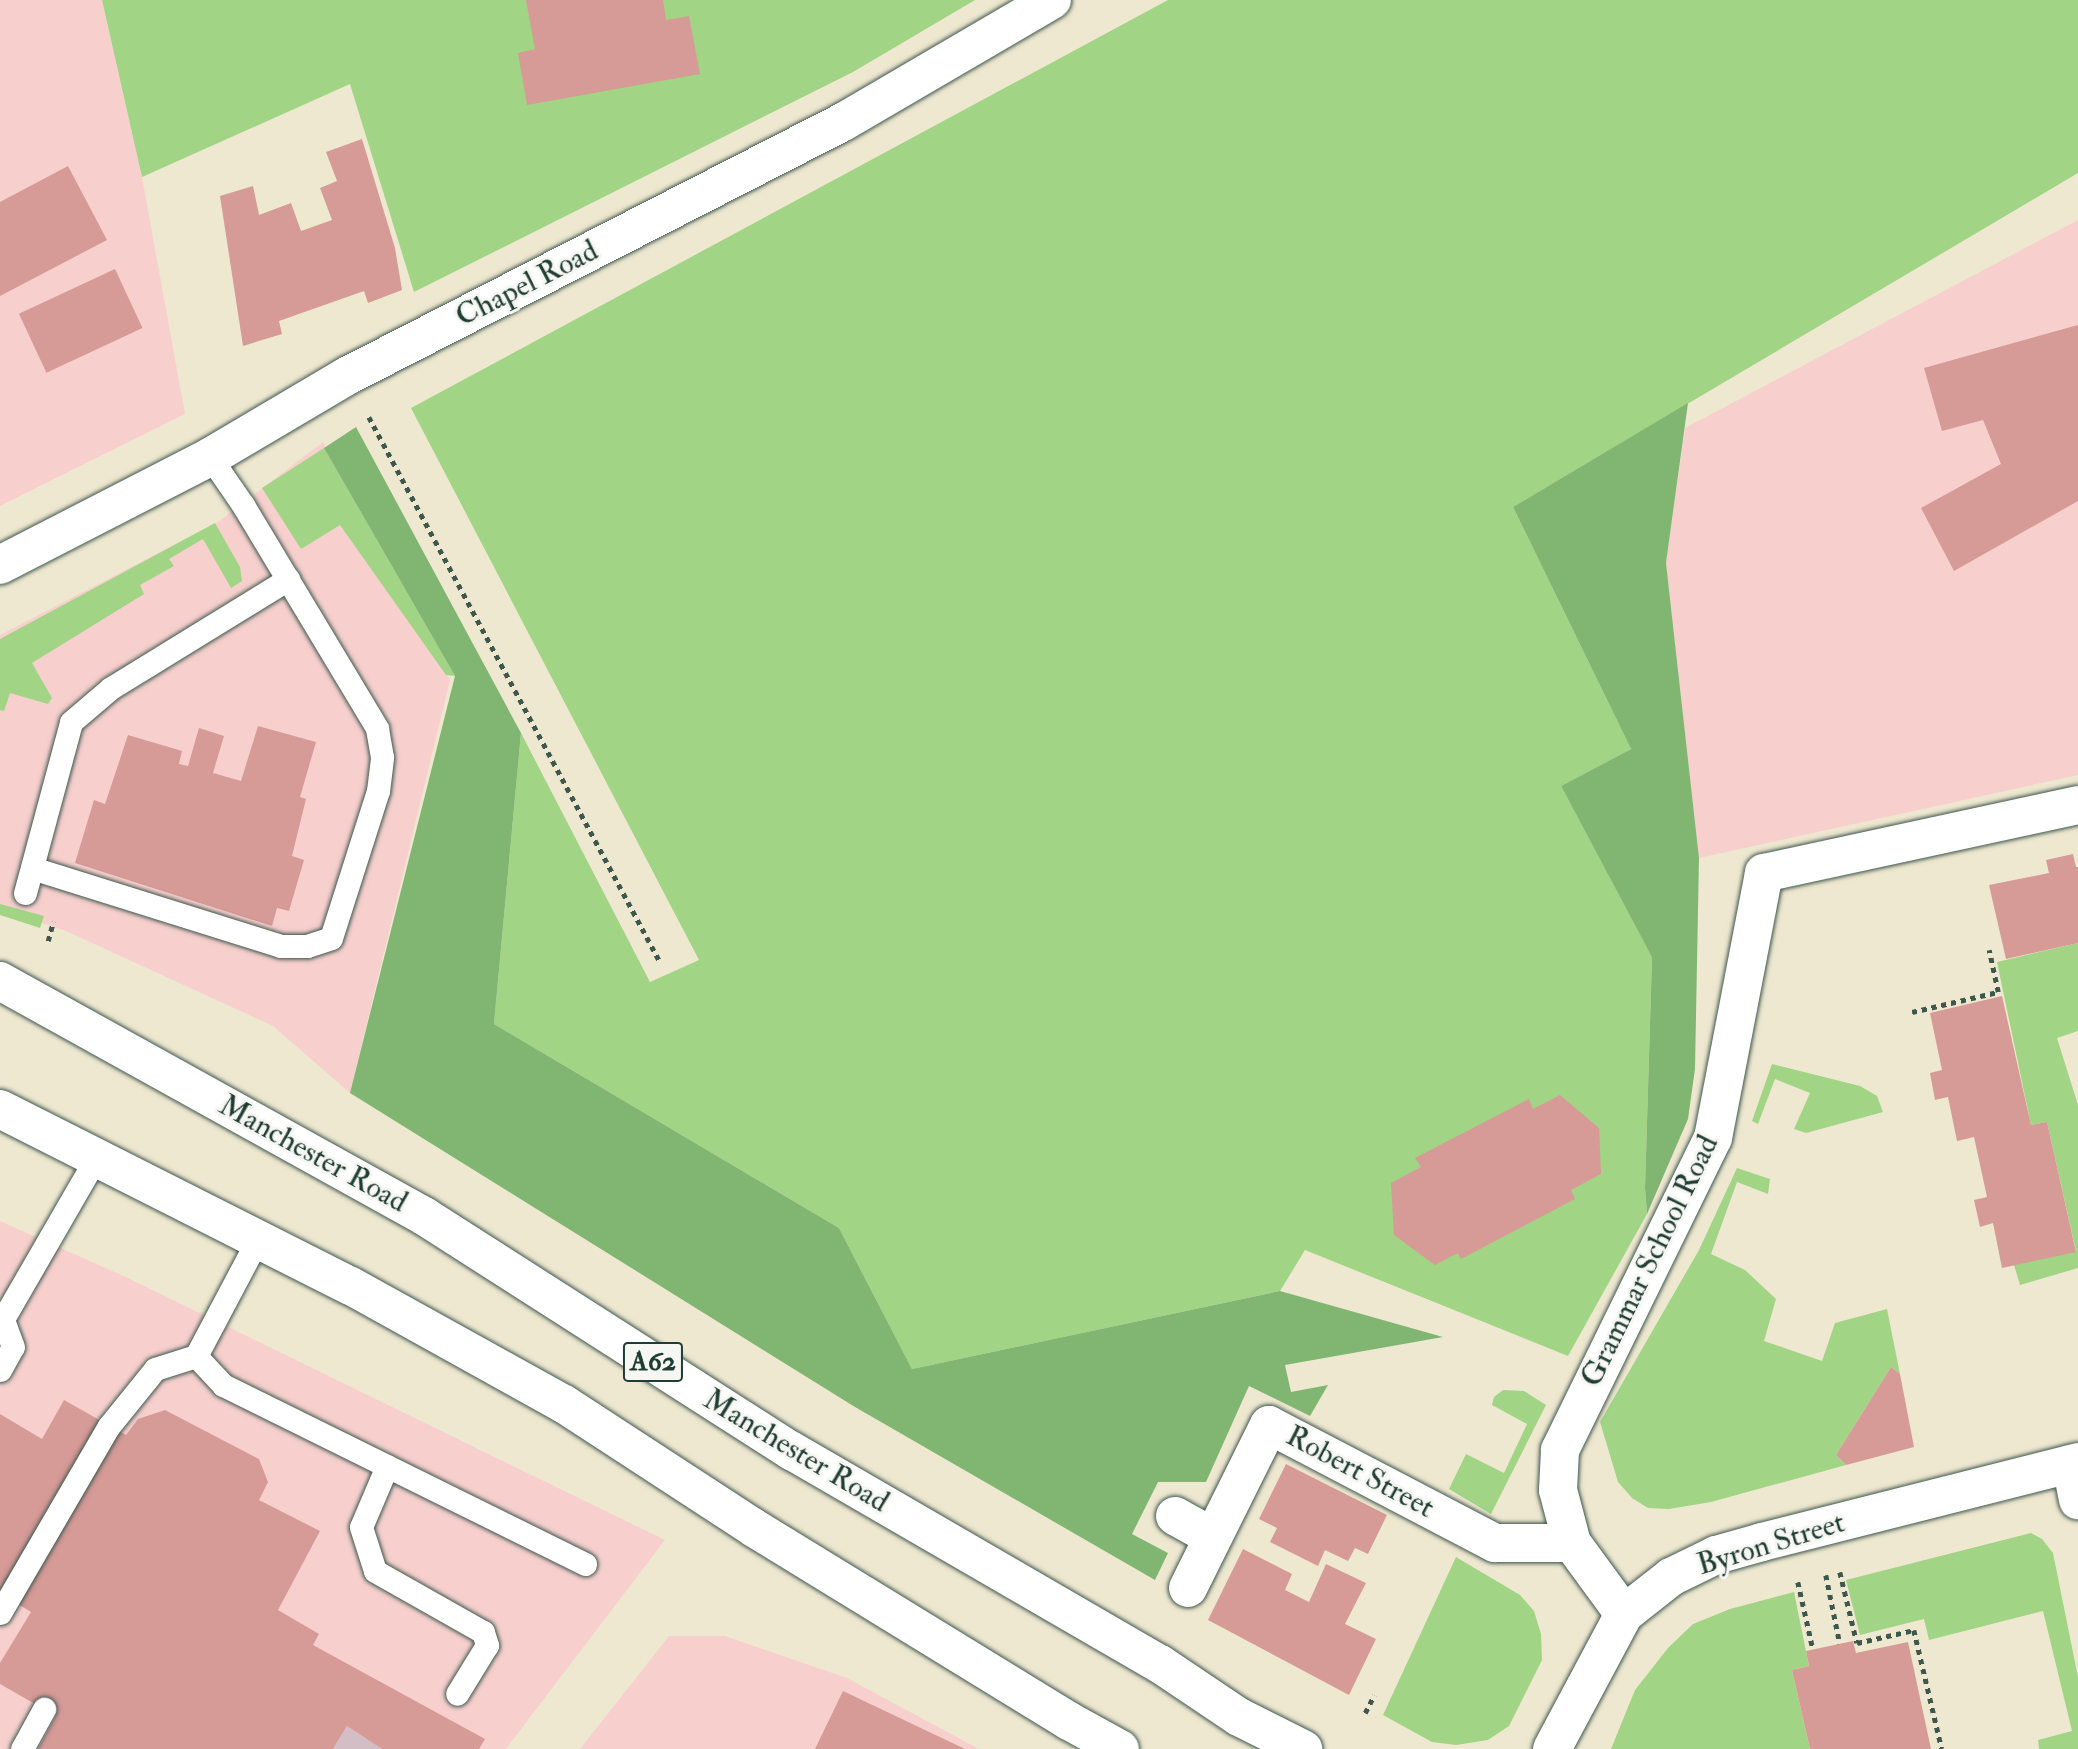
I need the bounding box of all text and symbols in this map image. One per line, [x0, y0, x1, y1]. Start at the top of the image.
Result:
street label: Chapel Road [450, 233, 604, 335]
street label: Manchester Road [213, 1087, 413, 1221]
street label: Grammar School Road [1574, 1129, 1726, 1393]
road number: A62 [622, 1338, 684, 1386]
street label: Manchester Road [697, 1382, 895, 1520]
street label: Robert Street [1280, 1418, 1440, 1526]
street label: Byron Street [1693, 1505, 1849, 1583]

